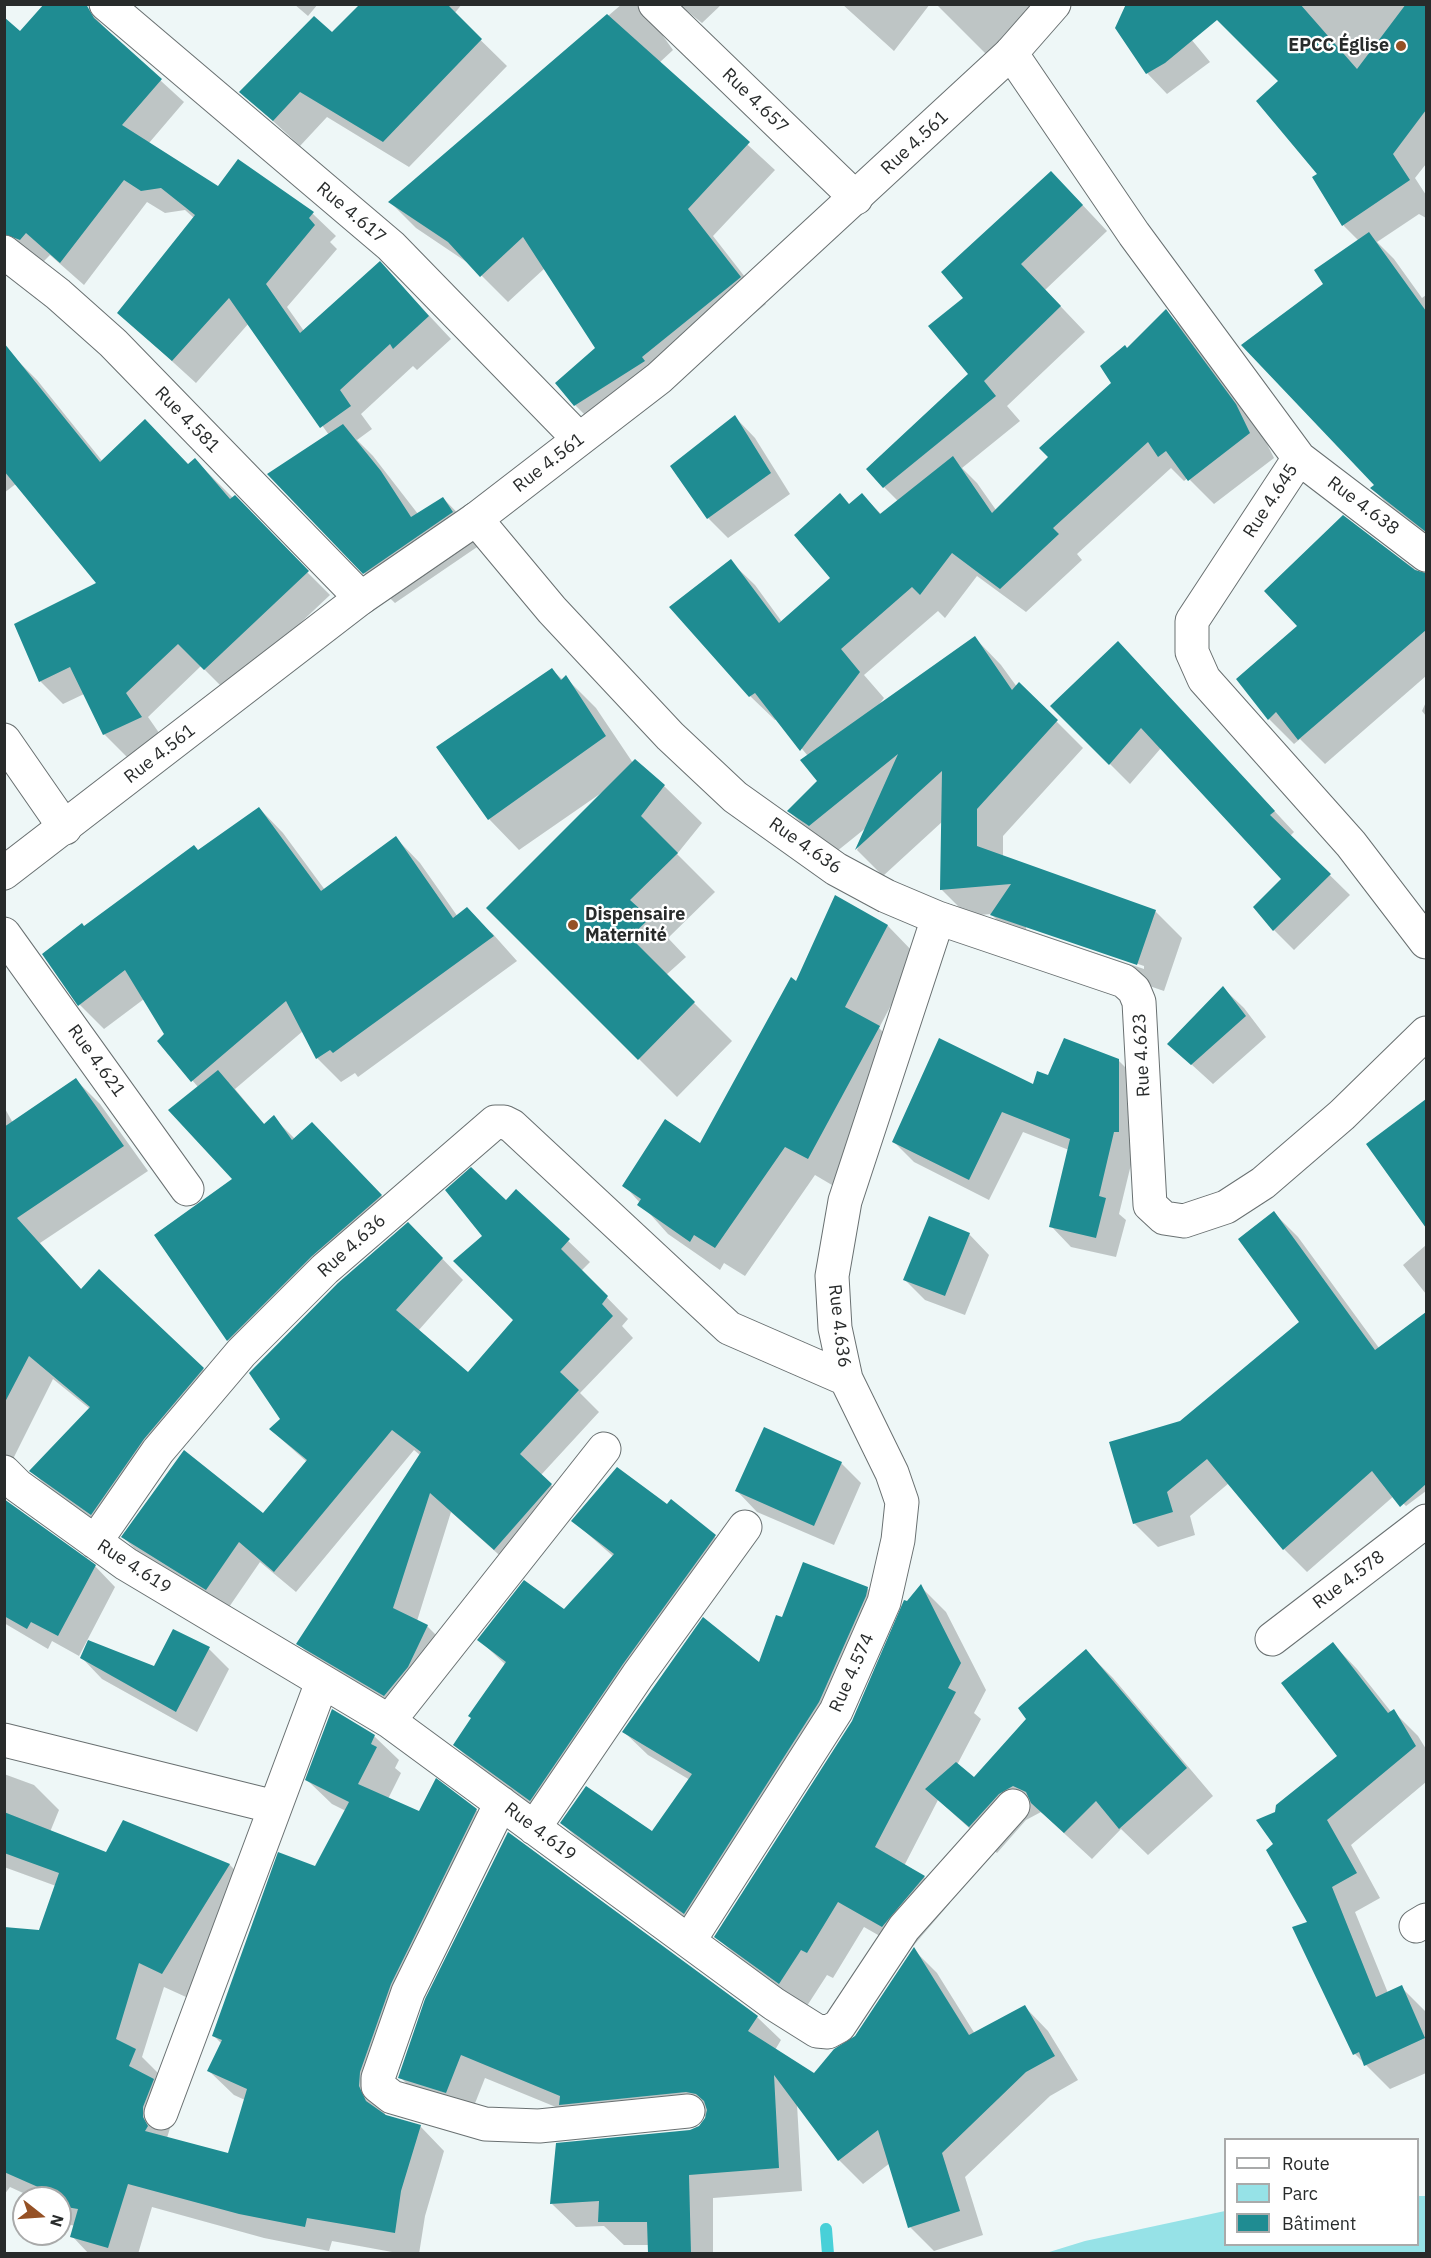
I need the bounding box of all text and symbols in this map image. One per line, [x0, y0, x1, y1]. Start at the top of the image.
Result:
place label: EPCC Église [1288, 35, 1389, 57]
marker: EPCC Église [1394, 39, 1408, 53]
street label: Rue 4.657 [717, 64, 793, 138]
street label: Rue 4.561 [877, 106, 953, 180]
street label: Rue 4.617 [312, 178, 390, 248]
street label: Rue 4.581 [150, 382, 224, 458]
street label: Rue 4.561 [509, 429, 589, 497]
street label: Rue 4.645 [1239, 460, 1303, 542]
street label: Rue 4.638 [1323, 472, 1403, 540]
street label: Rue 4.561 [120, 720, 200, 788]
street label: Rue 4.636 [764, 813, 846, 879]
place label: Dispensaire Maternité [585, 904, 685, 946]
marker: Dispensaire Maternité [566, 918, 580, 932]
street label: Rue 4.623 [1129, 1013, 1155, 1097]
street label: Rue 4.621 [63, 1021, 129, 1101]
street label: Rue 4.636 [314, 1210, 390, 1282]
street label: Rue 4.636 [823, 1283, 855, 1369]
street label: Rue 4.619 [93, 1535, 175, 1599]
street label: Rue 4.578 [1309, 1546, 1389, 1614]
street label: Rue 4.574 [825, 1630, 879, 1716]
street label: Rue 4.619 [500, 1798, 580, 1866]
legend [1224, 2138, 1419, 2246]
text: Route [1282, 2152, 1330, 2175]
text: Parc [1282, 2182, 1318, 2205]
north arrow [12, 2186, 72, 2246]
text: N [46, 2212, 69, 2229]
text: Bâtiment [1282, 2212, 1356, 2235]

